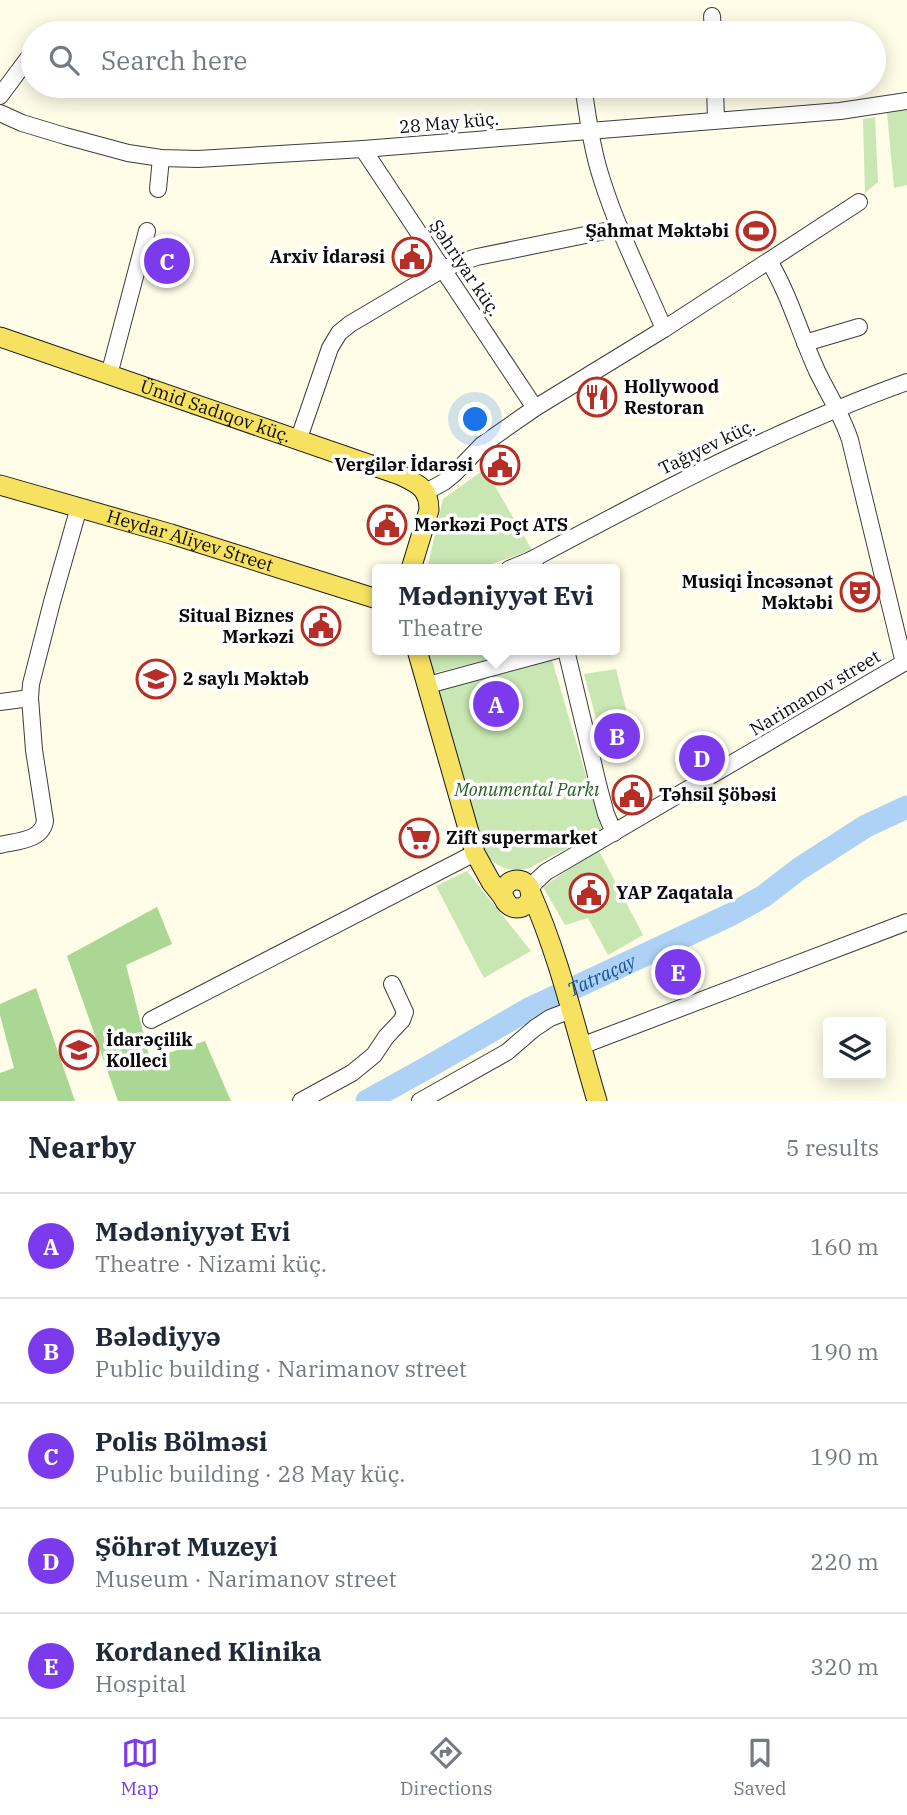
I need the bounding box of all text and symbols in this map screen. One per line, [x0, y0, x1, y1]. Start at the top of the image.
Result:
search box [21, 21, 886, 98]
icon: search [45, 41, 83, 79]
text: Search here [101, 43, 247, 77]
street label: 28 May küç. [398, 107, 500, 138]
sports icon: Şahmat Məktəbi [735, 210, 777, 252]
street label: Şəhriyar küç. [425, 215, 506, 320]
place label: Şahmat Məktəbi [586, 219, 729, 242]
pin: C [144, 235, 190, 287]
public building icon: Arxiv İdarəsi [391, 236, 433, 278]
place label: Arxiv İdarəsi [270, 245, 385, 268]
street label: Ümid Sadıqov küç. [137, 374, 294, 448]
place label: Hollywood Restoran [624, 375, 719, 419]
restaurant icon: Hollywood Restoran [576, 376, 618, 418]
your location [458, 402, 492, 436]
street label: Tağıyev küç. [655, 413, 759, 480]
public building icon: Vergilər İdarəsi [479, 444, 521, 486]
place label: Vergilər İdarəsi [334, 453, 473, 476]
street label: Heydar Aliyev Street [104, 504, 276, 577]
public building icon: Mərkəzi Poçt ATS [366, 504, 408, 546]
place label: Mərkəzi Poçt ATS [414, 513, 568, 536]
popup [372, 564, 620, 655]
place label: Musiqi İncəsənət Məktəbi [682, 570, 833, 614]
theatre icon: Musiqi İncəsənət Məktəbi [839, 571, 881, 613]
text: Mədəniyyət Evi [398, 578, 594, 612]
place label: Situal Biznes Mərkəzi [179, 604, 294, 648]
public building icon: Situal Biznes Mərkəzi [300, 605, 342, 647]
text: Theatre [398, 612, 483, 642]
street label: Narimanov street [745, 645, 884, 741]
school or university icon: 2 saylı Məktəb [135, 658, 177, 700]
place label: 2 saylı Məktəb [183, 667, 309, 690]
pin: A [473, 678, 519, 730]
pin: B [594, 710, 640, 762]
pin: D [679, 732, 725, 784]
public building icon: Təhsil Şöbəsi [611, 774, 653, 816]
park label: Monumental Parkı [453, 778, 600, 801]
place label: Təhsil Şöbəsi [659, 783, 777, 806]
supermarket icon: Zift supermarket [398, 817, 440, 859]
place label: Zift supermarket [446, 826, 598, 849]
public building icon: YAP Zaqatala [568, 872, 610, 914]
place label: YAP Zaqatala [616, 881, 733, 904]
pin: E [655, 946, 701, 998]
water label: Tatraçay [563, 948, 641, 1002]
map controls [823, 1017, 886, 1080]
button: layers [823, 1017, 886, 1080]
place label: İdarəçilik Kolleci [106, 1028, 193, 1072]
school or university icon: İdarəçilik Kolleci [58, 1029, 100, 1071]
text: Nearby [28, 1127, 136, 1166]
text: 5 results [786, 1132, 879, 1162]
text: Mədəniyyət Evi [95, 1214, 291, 1248]
text: A [43, 1231, 59, 1261]
text: 160 m [810, 1231, 879, 1261]
text: Theatre · Nizami küç. [95, 1248, 327, 1278]
text: Bələdiyyə [95, 1319, 221, 1353]
text: B [43, 1336, 59, 1366]
text: 190 m [810, 1336, 879, 1366]
text: Public building · Narimanov street [95, 1353, 467, 1383]
text: Polis Bölməsi [95, 1424, 267, 1458]
text: C [43, 1441, 59, 1471]
text: 190 m [810, 1441, 879, 1471]
text: Public building · 28 May küç. [95, 1458, 405, 1488]
text: Şöhrət Muzeyi [95, 1529, 278, 1563]
text: D [42, 1546, 60, 1576]
text: 220 m [810, 1546, 879, 1576]
text: Museum · Narimanov street [95, 1563, 397, 1593]
text: Kordaned Klinika [95, 1634, 322, 1668]
text: E [43, 1651, 59, 1681]
text: 320 m [810, 1651, 879, 1681]
text: Hospital [95, 1668, 186, 1698]
tab: Map [120, 1734, 159, 1800]
tab: Directions [400, 1734, 493, 1800]
tab: Saved [733, 1734, 787, 1800]

